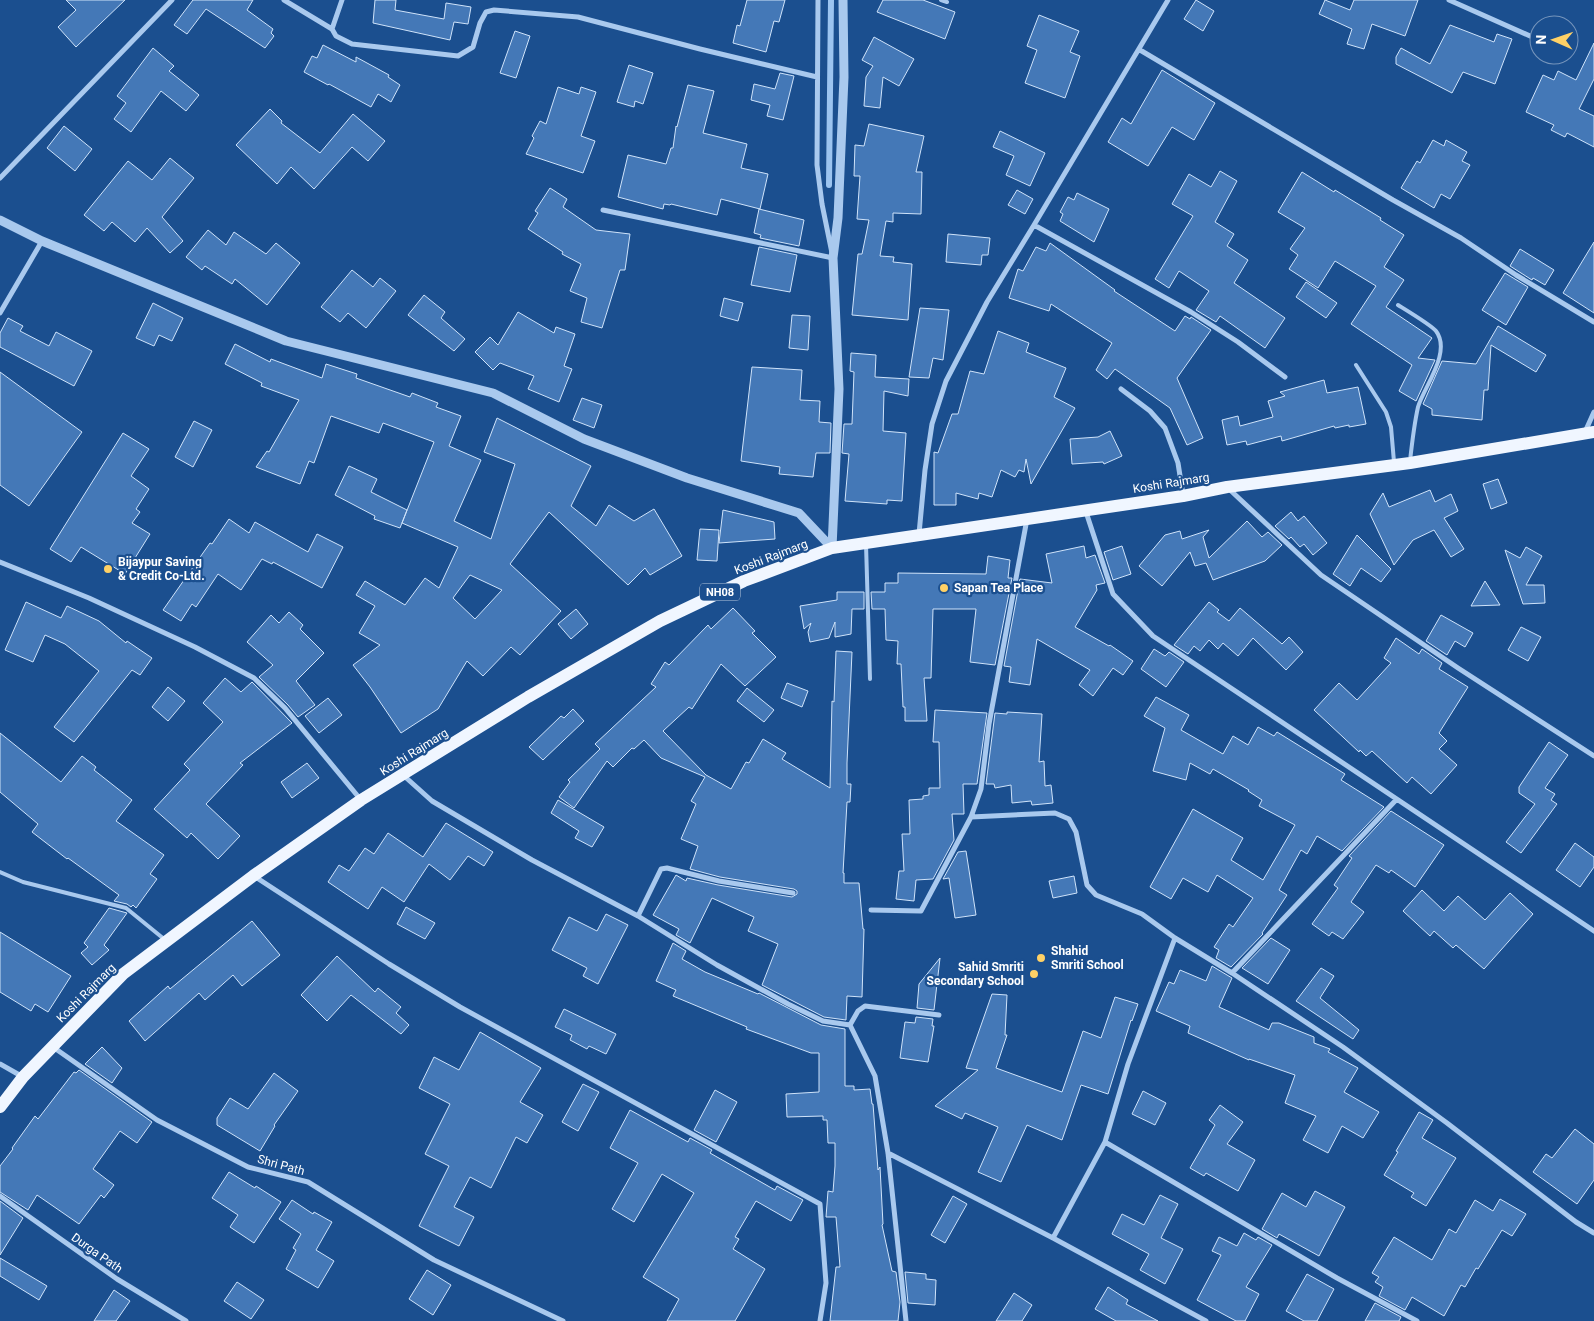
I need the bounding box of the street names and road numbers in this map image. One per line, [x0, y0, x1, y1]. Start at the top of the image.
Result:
street label: Koshi Rajmarg [1132, 470, 1210, 496]
street label: Koshi Rajmarg [732, 537, 810, 577]
road number: NH08 [700, 584, 740, 600]
street label: Koshi Rajmarg [377, 726, 451, 778]
street label: Koshi Rajmarg [54, 961, 118, 1025]
street label: Shri Path [256, 1152, 306, 1178]
street label: Durga Path [69, 1230, 125, 1276]

